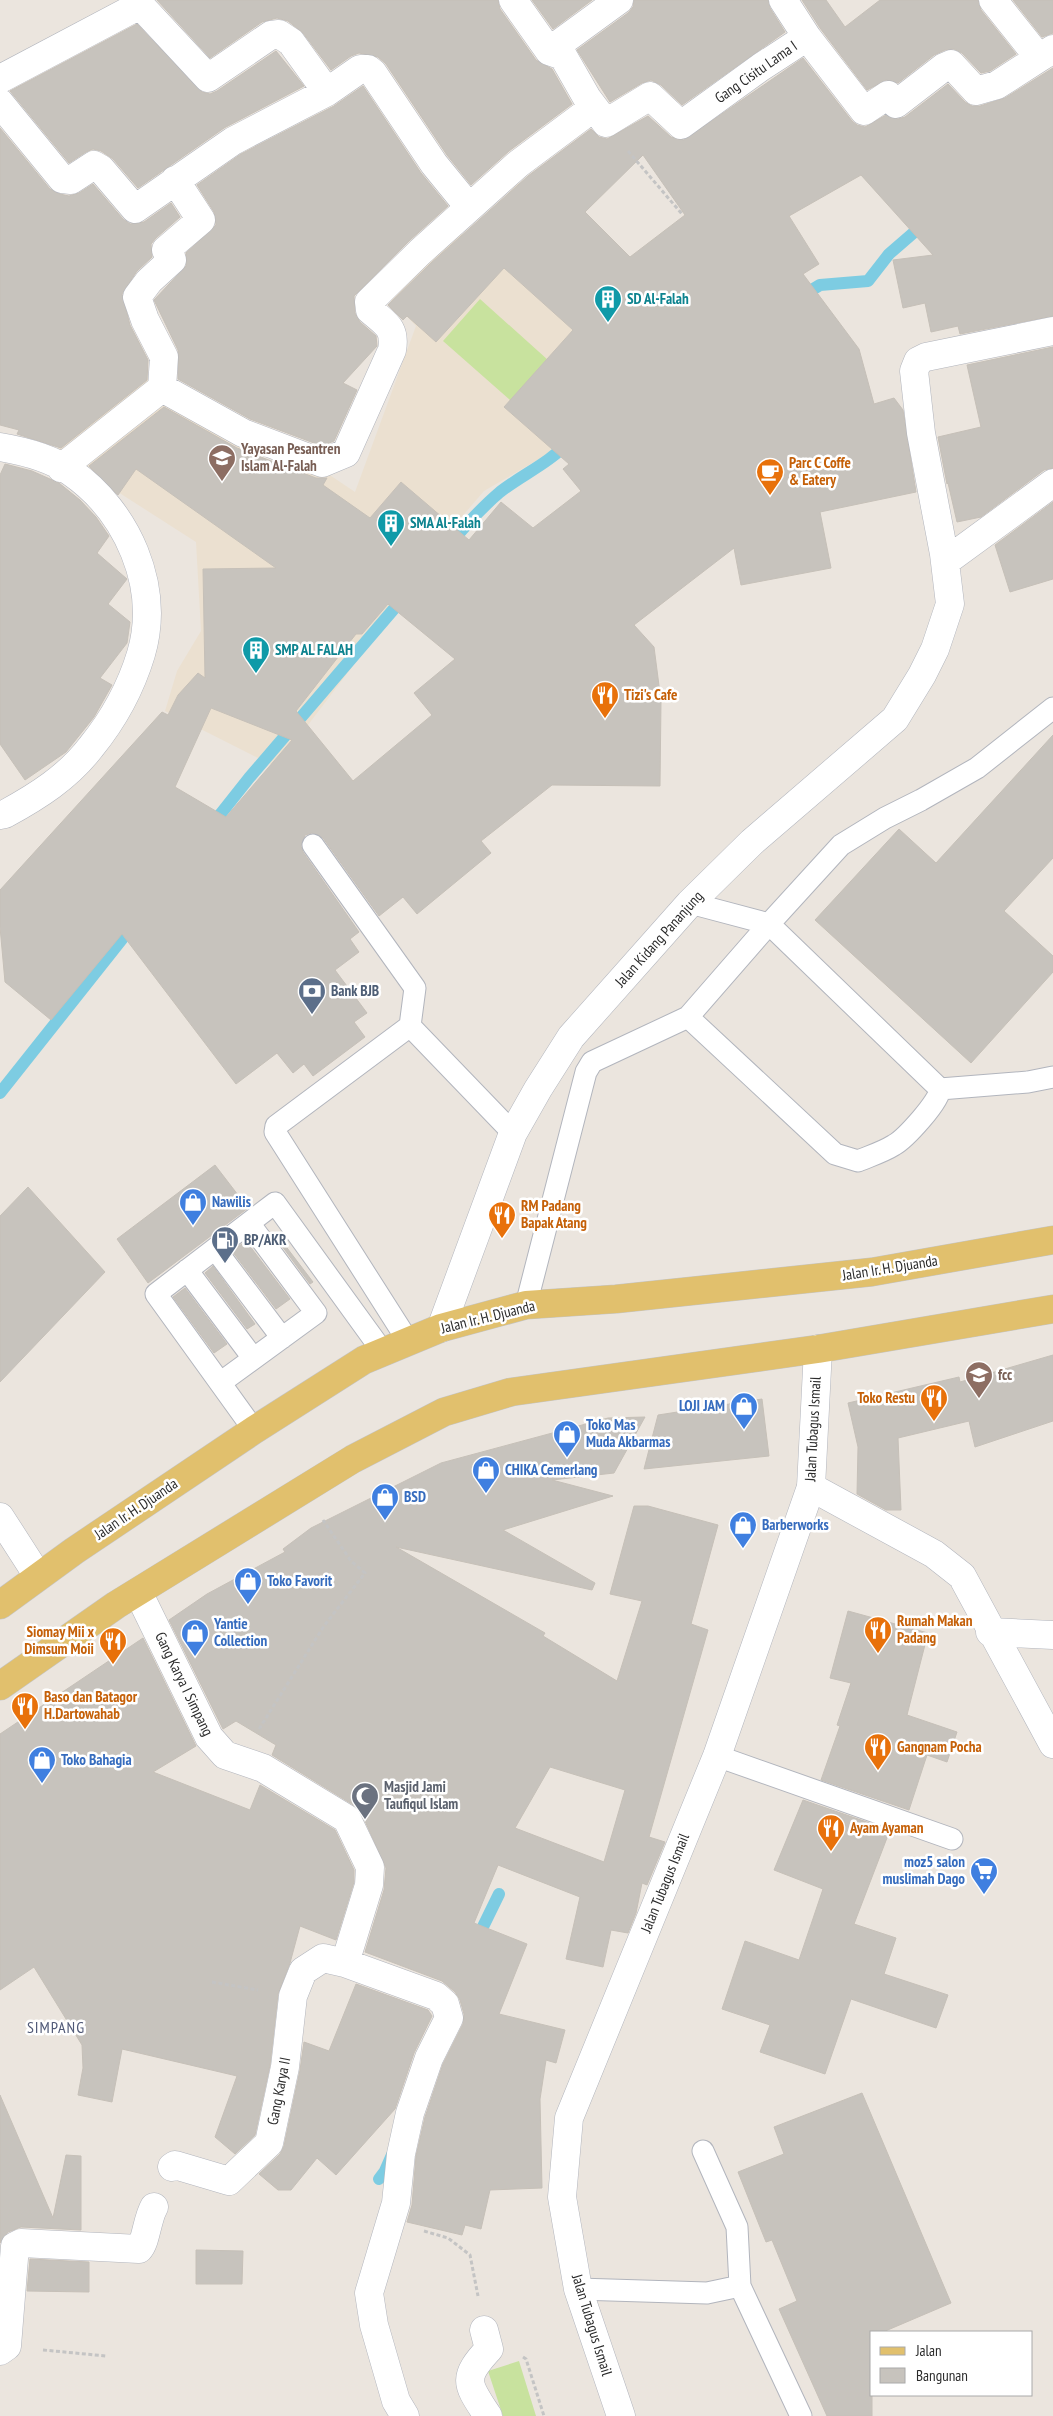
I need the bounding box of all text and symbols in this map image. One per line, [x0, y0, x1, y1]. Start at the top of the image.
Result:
street label: Gang Cisitu Lama I [711, 36, 801, 107]
building icon: SD Al-Falah [593, 284, 623, 323]
place label: SD Al-Falah [627, 289, 689, 308]
place label: Yayasan Pesantren Islam Al-Falah [240, 439, 341, 475]
school or university icon: Yayasan Pesantren Islam Al-Falah [207, 443, 237, 482]
place label: Parc C Coffe & Eatery [789, 453, 851, 489]
cafe icon: Parc C Coffe & Eatery [755, 457, 785, 496]
building icon: SMA Al-Falah [376, 508, 406, 547]
place label: SMA Al-Falah [410, 513, 481, 532]
building icon: SMP AL FALAH [241, 635, 271, 674]
place label: SMP AL FALAH [275, 640, 353, 659]
restaurant icon: Tizi's Cafe [590, 680, 620, 719]
place label: Tizi's Cafe [624, 685, 677, 704]
street label: Jalan Kidang Pananjung [610, 887, 707, 991]
bank icon: Bank BJB [297, 976, 327, 1015]
place label: Bank BJB [331, 981, 379, 1000]
shop icon: Nawilis [178, 1187, 208, 1226]
place label: Nawilis [212, 1192, 251, 1211]
place label: RM Padang Bapak Atang [521, 1196, 587, 1232]
restaurant icon: RM Padang Bapak Atang [487, 1200, 517, 1239]
fuel station icon: BP/AKR [210, 1225, 240, 1264]
place label: BP/AKR [244, 1230, 287, 1249]
street label: Jalan Ir. H. Djuanda [840, 1251, 939, 1285]
street label: Jalan Ir. H. Djuanda [438, 1296, 537, 1338]
school or university icon: fcc [964, 1360, 994, 1399]
place label: fcc [998, 1365, 1013, 1384]
street label: Jalan Tubagus Ismail [800, 1375, 825, 1483]
restaurant icon: Toko Restu [919, 1383, 949, 1422]
place label: Toko Restu [857, 1388, 915, 1407]
shop icon: LOJI JAM [729, 1391, 759, 1430]
place label: LOJI JAM [679, 1396, 725, 1415]
place label: Toko Mas Muda Akbarmas [586, 1415, 670, 1451]
shop icon: Toko Mas Muda Akbarmas [552, 1419, 582, 1458]
shop icon: CHIKA Cemerlang [471, 1455, 501, 1494]
place label: CHIKA Cemerlang [505, 1460, 598, 1479]
street label: Jalan Ir. H. Djuanda [90, 1474, 181, 1544]
shop icon: BSD [370, 1482, 400, 1521]
place label: BSD [404, 1487, 426, 1506]
shop icon: Barberworks [728, 1510, 758, 1549]
place label: Barberworks [762, 1515, 829, 1534]
shop icon: Toko Favorit [233, 1566, 263, 1605]
place label: Toko Favorit [267, 1571, 333, 1590]
place label: Rumah Makan Padang [897, 1611, 973, 1647]
place label: Yantie Collection [213, 1614, 267, 1650]
restaurant icon: Rumah Makan Padang [863, 1615, 893, 1654]
shop icon: Yantie Collection [180, 1618, 210, 1657]
place label: Siomay Mii x Dimsum Moii [24, 1622, 94, 1658]
restaurant icon: Siomay Mii x Dimsum Moii [98, 1626, 128, 1665]
street label: Gang Karya I Simpang [151, 1629, 218, 1739]
place label: Baso dan Batagor H.Dartowahab [44, 1687, 138, 1723]
restaurant icon: Baso dan Batagor H.Dartowahab [10, 1691, 40, 1730]
restaurant icon: Gangnam Pocha [863, 1732, 893, 1771]
place label: Gangnam Pocha [897, 1737, 982, 1756]
shop icon: Toko Bahagia [27, 1745, 57, 1784]
place label: Toko Bahagia [61, 1750, 132, 1769]
place label: Masjid Jami Taufiqul Islam [384, 1777, 458, 1813]
mosque icon: Masjid Jami Taufiqul Islam [350, 1781, 380, 1820]
restaurant icon: Ayam Ayaman [816, 1813, 846, 1852]
place label: Ayam Ayaman [849, 1818, 924, 1837]
street label: Jalan Tubagus Ismail [636, 1830, 693, 1936]
place label: moz5 salon muslimah Dago [883, 1852, 965, 1888]
supermarket icon: moz5 salon muslimah Dago [969, 1856, 999, 1895]
district label: SIMPANG [27, 2017, 85, 2037]
street label: Gang Karya II [263, 2055, 294, 2126]
street label: Jalan Tubagus Ismail [568, 2271, 617, 2378]
legend [870, 2331, 1033, 2396]
text: Jalan [915, 2341, 942, 2360]
text: Bangunan [916, 2366, 968, 2385]

